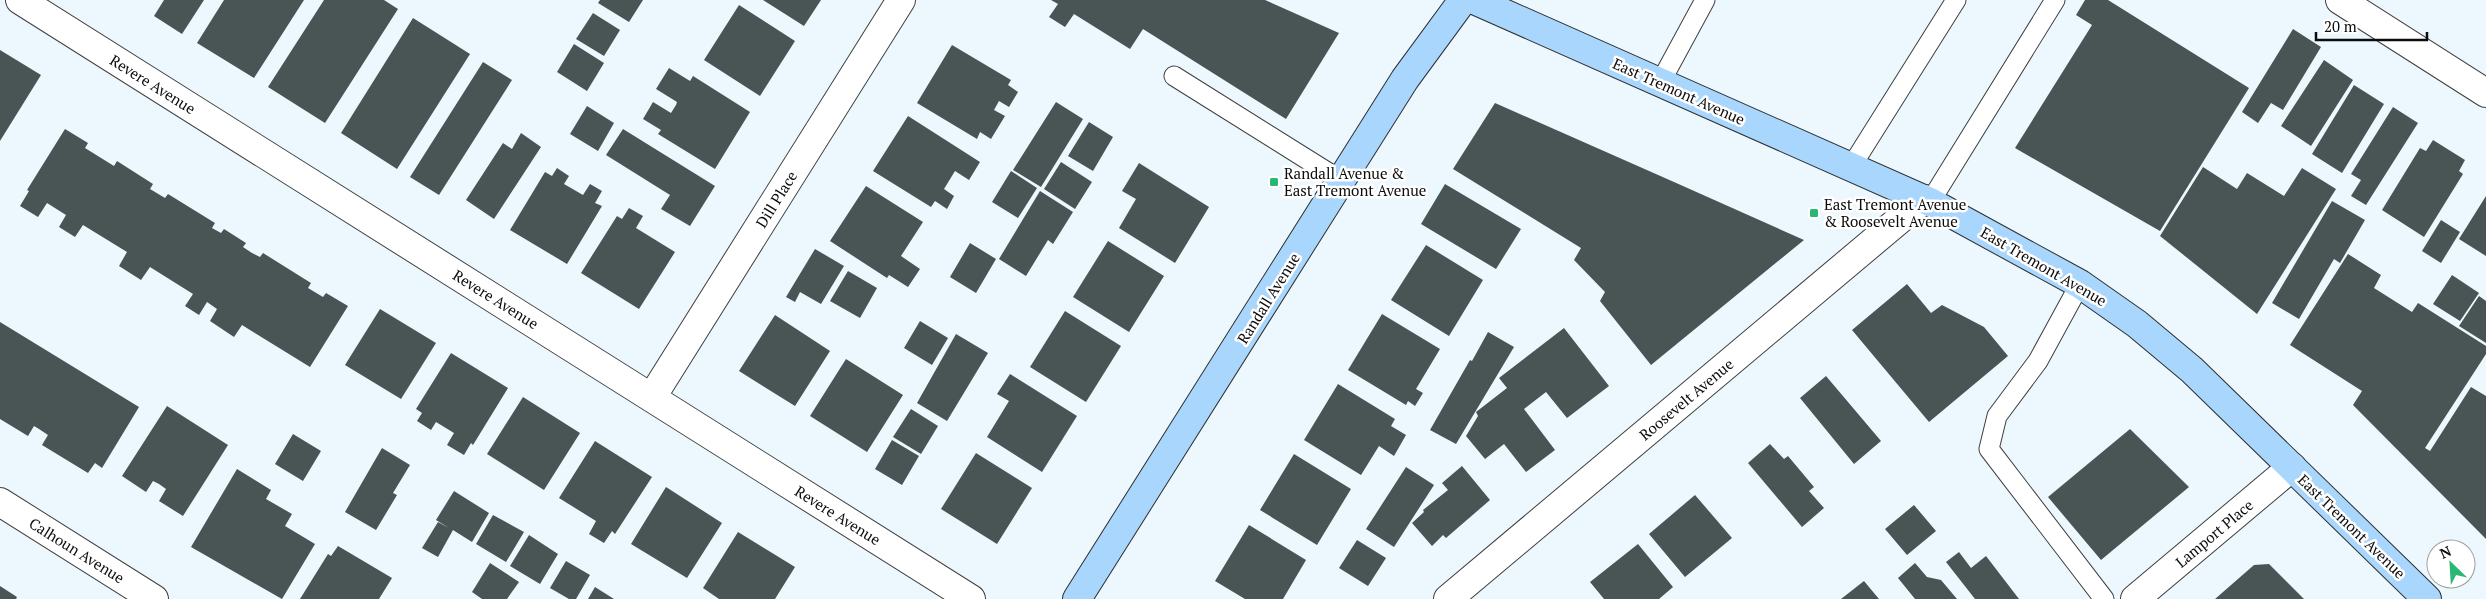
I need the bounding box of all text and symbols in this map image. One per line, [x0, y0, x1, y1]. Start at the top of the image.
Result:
scale bar [2316, 10, 2427, 42]
text: 20 m [2324, 16, 2357, 36]
street label: Revere Avenue [106, 50, 200, 118]
street label: East Tremont Avenue [1610, 53, 1748, 129]
place label: Randall Avenue & East Tremont Avenue [1284, 163, 1426, 200]
street label: Dill Place [751, 167, 801, 231]
marker: Randall Avenue & East Tremont Avenue [1268, 176, 1280, 188]
place label: East Tremont Avenue & Roosevelt Avenue [1824, 194, 1966, 231]
marker: East Tremont Avenue & Roosevelt Avenue [1808, 207, 1820, 219]
street label: East Tremont Avenue [1977, 222, 2111, 310]
street label: Randall Avenue [1232, 249, 1304, 347]
street label: Revere Avenue [449, 265, 543, 333]
street label: Roosevelt Avenue [1635, 354, 1737, 444]
street label: East Tremont Avenue [2294, 469, 2410, 583]
street label: Revere Avenue [791, 481, 885, 549]
street label: Lamport Place [2171, 495, 2257, 571]
street label: Calhoun Avenue [26, 513, 128, 587]
north arrow [2426, 539, 2476, 589]
text: N [2436, 541, 2454, 563]

